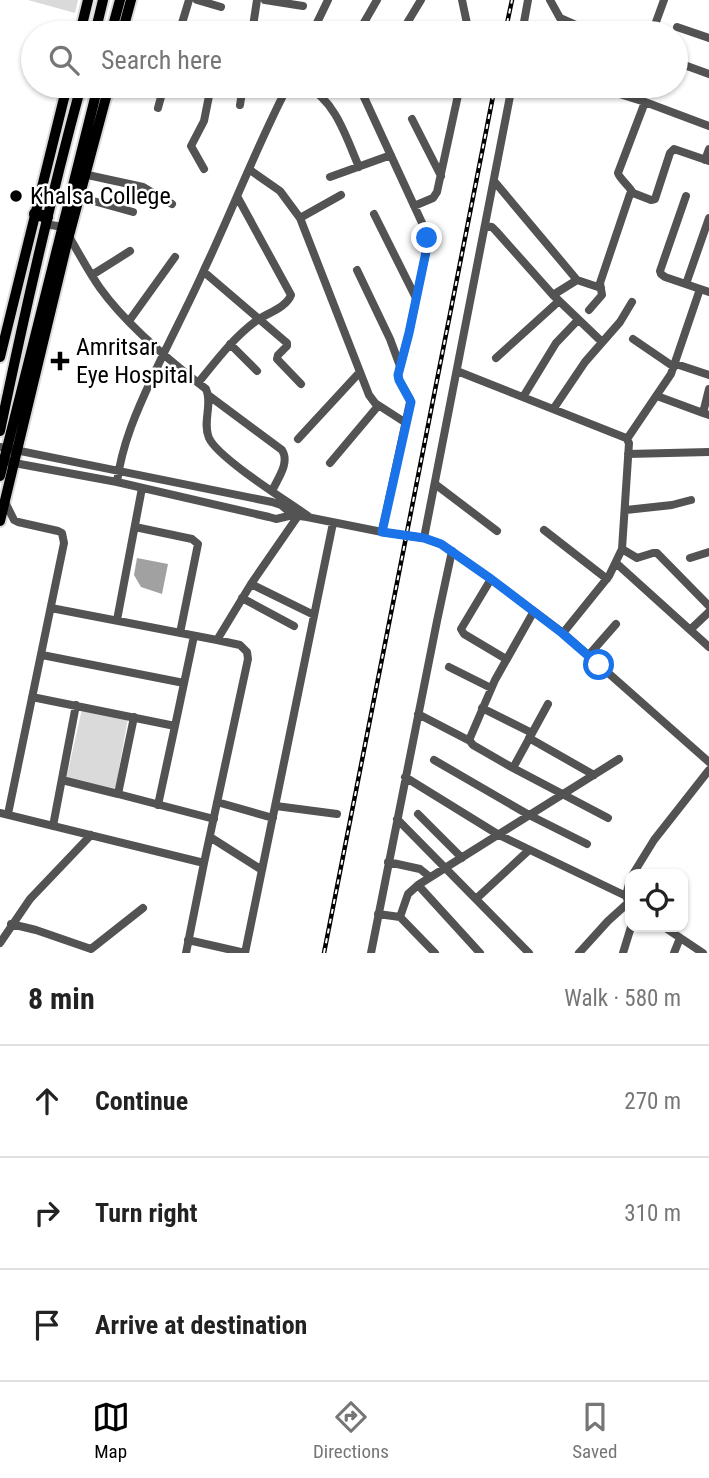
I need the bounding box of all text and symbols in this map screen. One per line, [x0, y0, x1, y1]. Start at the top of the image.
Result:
search box [21, 21, 688, 98]
icon: search [45, 41, 83, 79]
text: Search here [101, 45, 222, 75]
place label: Khalsa College [30, 182, 171, 210]
marker: Khalsa College [8, 188, 24, 204]
route end [411, 222, 442, 253]
place label: Amritsar Eye Hospital [76, 333, 194, 389]
marker: Amritsar Eye Hospital [50, 351, 70, 371]
route start [583, 649, 614, 680]
map controls [625, 869, 688, 932]
button: locate [625, 869, 688, 932]
text: 8 min [28, 981, 95, 1016]
text: Walk · 580 m [564, 985, 681, 1012]
icon: ahead [28, 1082, 66, 1120]
text: Continue [95, 1086, 188, 1116]
text: 270 m [624, 1088, 681, 1115]
icon: right [28, 1194, 66, 1232]
text: Turn right [95, 1198, 197, 1228]
text: 310 m [624, 1200, 681, 1227]
icon: arrive [28, 1306, 66, 1344]
text: Arrive at destination [95, 1310, 307, 1340]
tab: Map [92, 1398, 130, 1463]
tab: Directions [313, 1398, 389, 1463]
tab: Saved [572, 1398, 617, 1463]

